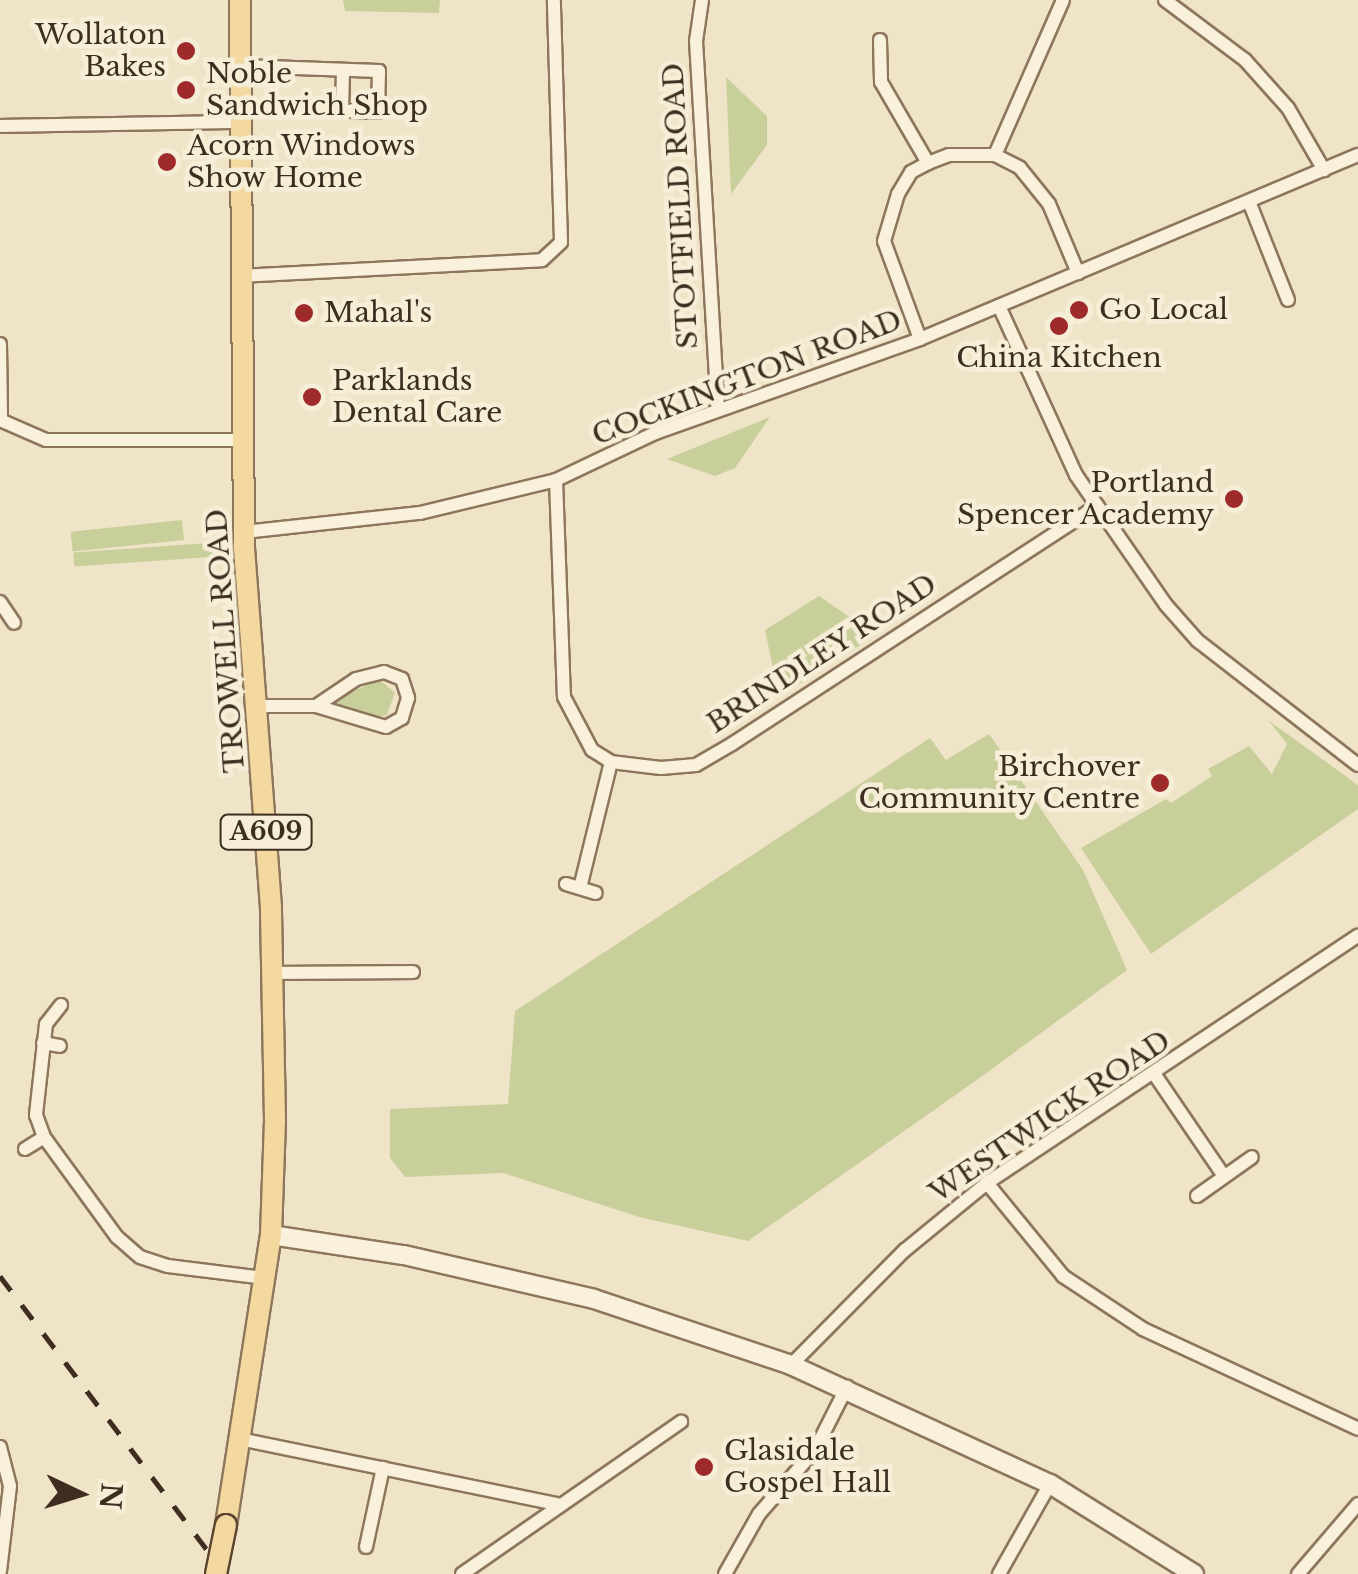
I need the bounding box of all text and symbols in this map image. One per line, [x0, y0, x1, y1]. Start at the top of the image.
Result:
place label: Wollaton Bakes [35, 18, 166, 84]
marker: Wollaton Bakes [175, 40, 197, 62]
place label: Noble Sandwich Shop [206, 57, 428, 123]
street label: STOTFIELD ROAD [657, 62, 705, 350]
marker: Noble Sandwich Shop [175, 79, 197, 101]
place label: Acorn Windows Show Home [187, 129, 417, 195]
marker: Acorn Windows Show Home [156, 151, 178, 173]
place label: Go Local [1099, 293, 1228, 327]
place label: Mahal's [324, 296, 432, 330]
marker: Go Local [1068, 299, 1090, 321]
marker: Mahal's [293, 302, 315, 324]
street label: COCKINGTON ROAD [587, 303, 907, 453]
marker: China Kitchen [1048, 315, 1070, 337]
place label: China Kitchen [956, 341, 1162, 375]
place label: Parklands Dental Care [332, 364, 502, 430]
marker: Parklands Dental Care [301, 386, 323, 408]
place label: Portland Spencer Academy [955, 466, 1214, 532]
marker: Portland Spencer Academy [1223, 488, 1245, 510]
street label: TROWELL ROAD [200, 508, 252, 774]
street label: BRINDLEY ROAD [701, 567, 943, 741]
place label: Birchover Community Centre [858, 750, 1140, 816]
marker: Birchover Community Centre [1149, 772, 1171, 794]
road number: A609 [218, 812, 314, 852]
street label: WESTWICK ROAD [923, 1024, 1177, 1210]
place label: Glasidale Gospel Hall [724, 1434, 891, 1500]
north arrow [30, 1444, 130, 1544]
marker: Glasidale Gospel Hall [693, 1456, 715, 1478]
text: N [92, 1482, 129, 1510]

